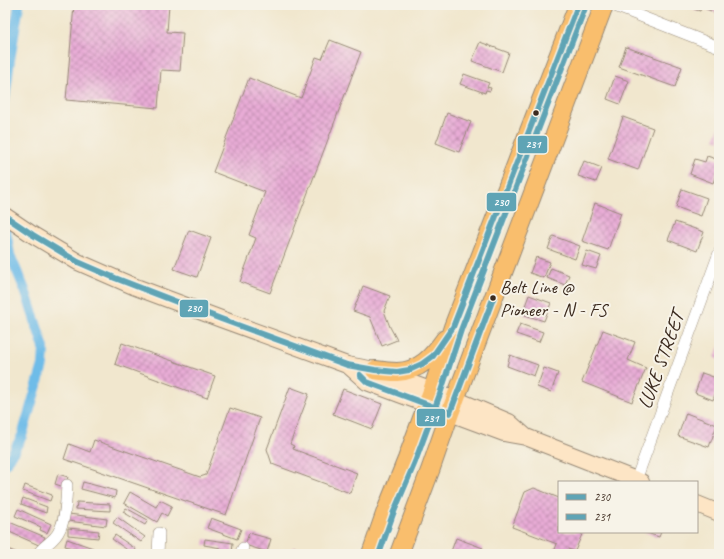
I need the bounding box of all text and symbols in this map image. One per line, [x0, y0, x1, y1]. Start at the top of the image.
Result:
unlabelled marker [531, 108, 541, 118]
line badge: 231 [517, 135, 548, 154]
text: 231 [526, 137, 541, 151]
line badge: 230 [486, 192, 517, 212]
text: 230 [494, 195, 509, 209]
place label: Belt Line @ Pioneer - N - FS [500, 275, 610, 322]
marker: Belt Line @ Pioneer - N - FS [488, 293, 498, 303]
line badge: 230 [179, 299, 209, 318]
text: 230 [187, 301, 202, 315]
street label: LUKE STREET [632, 303, 692, 412]
line badge: 231 [416, 408, 446, 427]
text: 231 [424, 411, 439, 425]
legend [558, 481, 698, 533]
text: 230 [594, 489, 612, 505]
text: 231 [594, 509, 611, 525]

